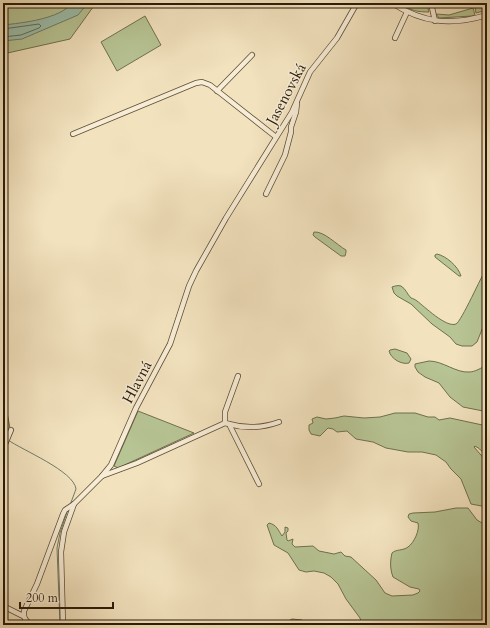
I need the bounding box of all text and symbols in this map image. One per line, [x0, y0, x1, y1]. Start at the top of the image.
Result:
street label: Jasenovská [260, 59, 311, 130]
street label: Hlavná [118, 357, 157, 407]
scale bar [20, 584, 113, 610]
text: 200 m [26, 590, 59, 606]

